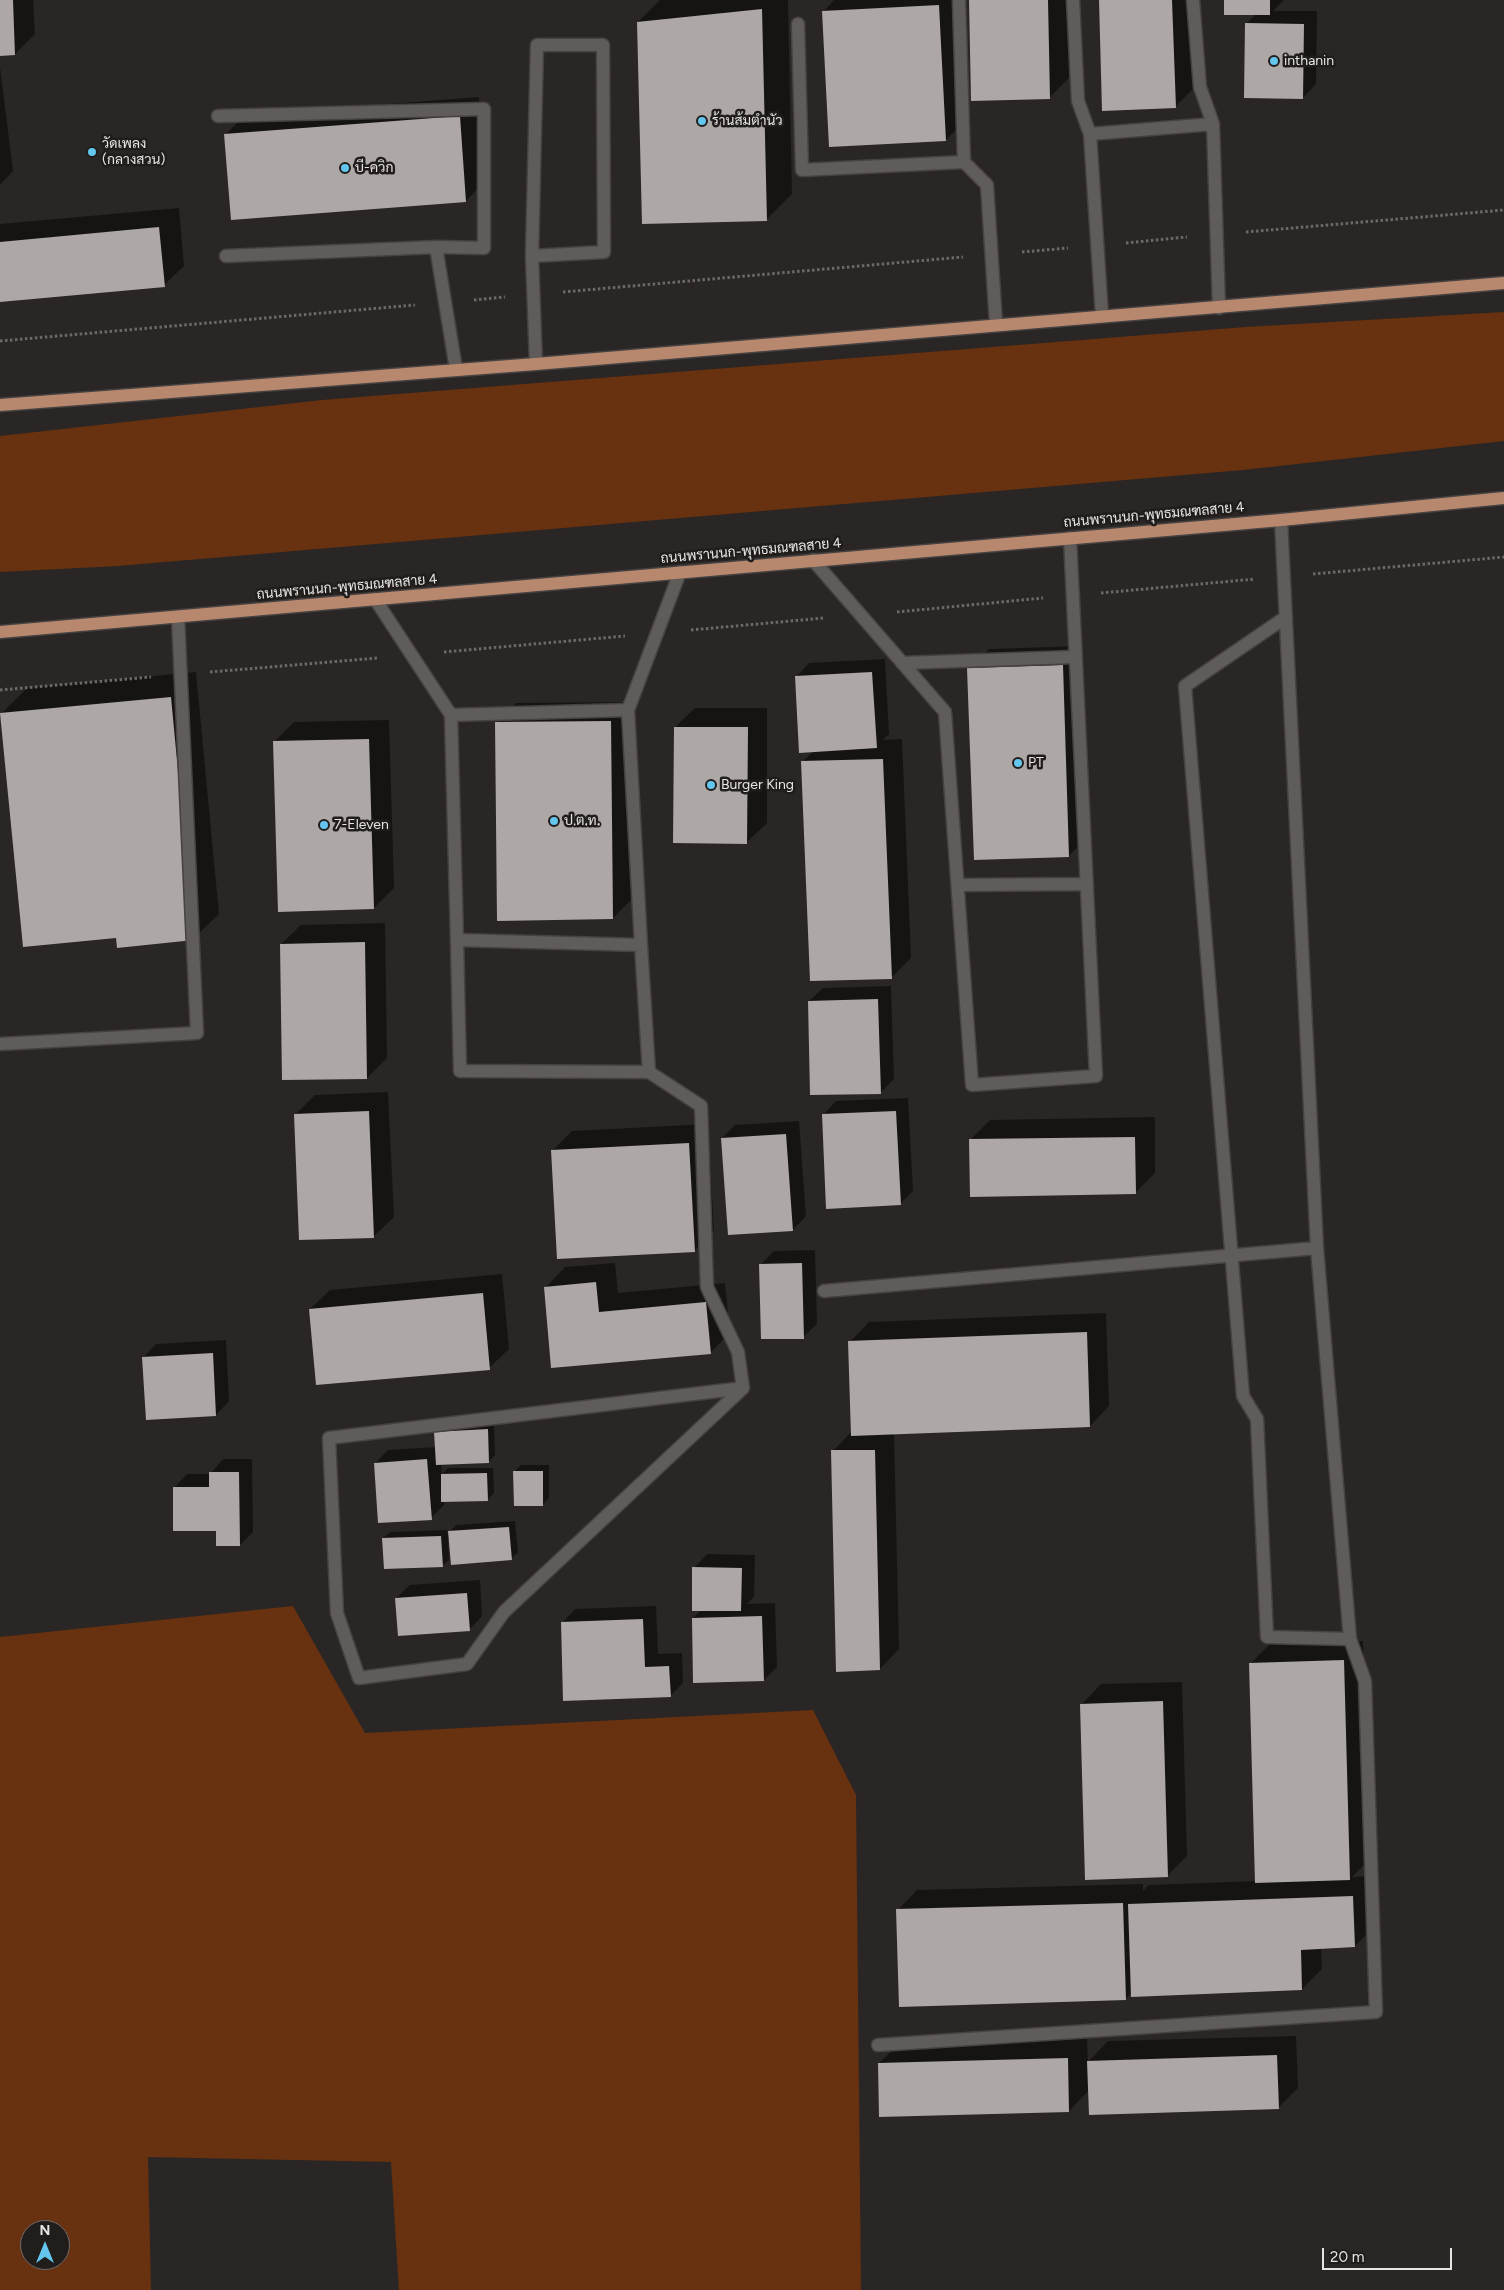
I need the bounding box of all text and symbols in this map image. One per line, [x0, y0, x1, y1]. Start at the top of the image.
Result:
place label: inthanin [1284, 53, 1334, 69]
marker: inthanin [1268, 55, 1280, 67]
place label: ร้านส้มตำนัว [712, 113, 783, 129]
marker: ร้านส้มตำนัว [696, 115, 708, 127]
place label: วัดเพลง (กลางสวน) [102, 136, 165, 168]
marker: วัดเพลง (กลางสวน) [86, 146, 98, 158]
place label: บี-ควิก [355, 160, 394, 176]
marker: บี-ควิก [339, 162, 351, 174]
street label: ถนนพรานนก-พุทธมณฑลสาย 4 [1063, 499, 1245, 531]
street label: ถนนพรานนก-พุทธมณฑลสาย 4 [660, 535, 842, 567]
street label: ถนนพรานนก-พุทธมณฑลสาย 4 [256, 571, 438, 603]
place label: PT [1028, 755, 1044, 771]
marker: PT [1012, 757, 1024, 769]
place label: Burger King [721, 777, 794, 793]
marker: Burger King [705, 779, 717, 791]
place label: ป.ต.ท. [564, 813, 600, 829]
marker: ป.ต.ท. [548, 815, 560, 827]
place label: 7-Eleven [334, 817, 389, 833]
marker: 7-Eleven [318, 819, 330, 831]
north arrow [20, 2220, 70, 2270]
text: N [40, 2222, 50, 2239]
scale bar [1324, 2238, 1454, 2270]
text: 20 m [1330, 2248, 1364, 2266]

